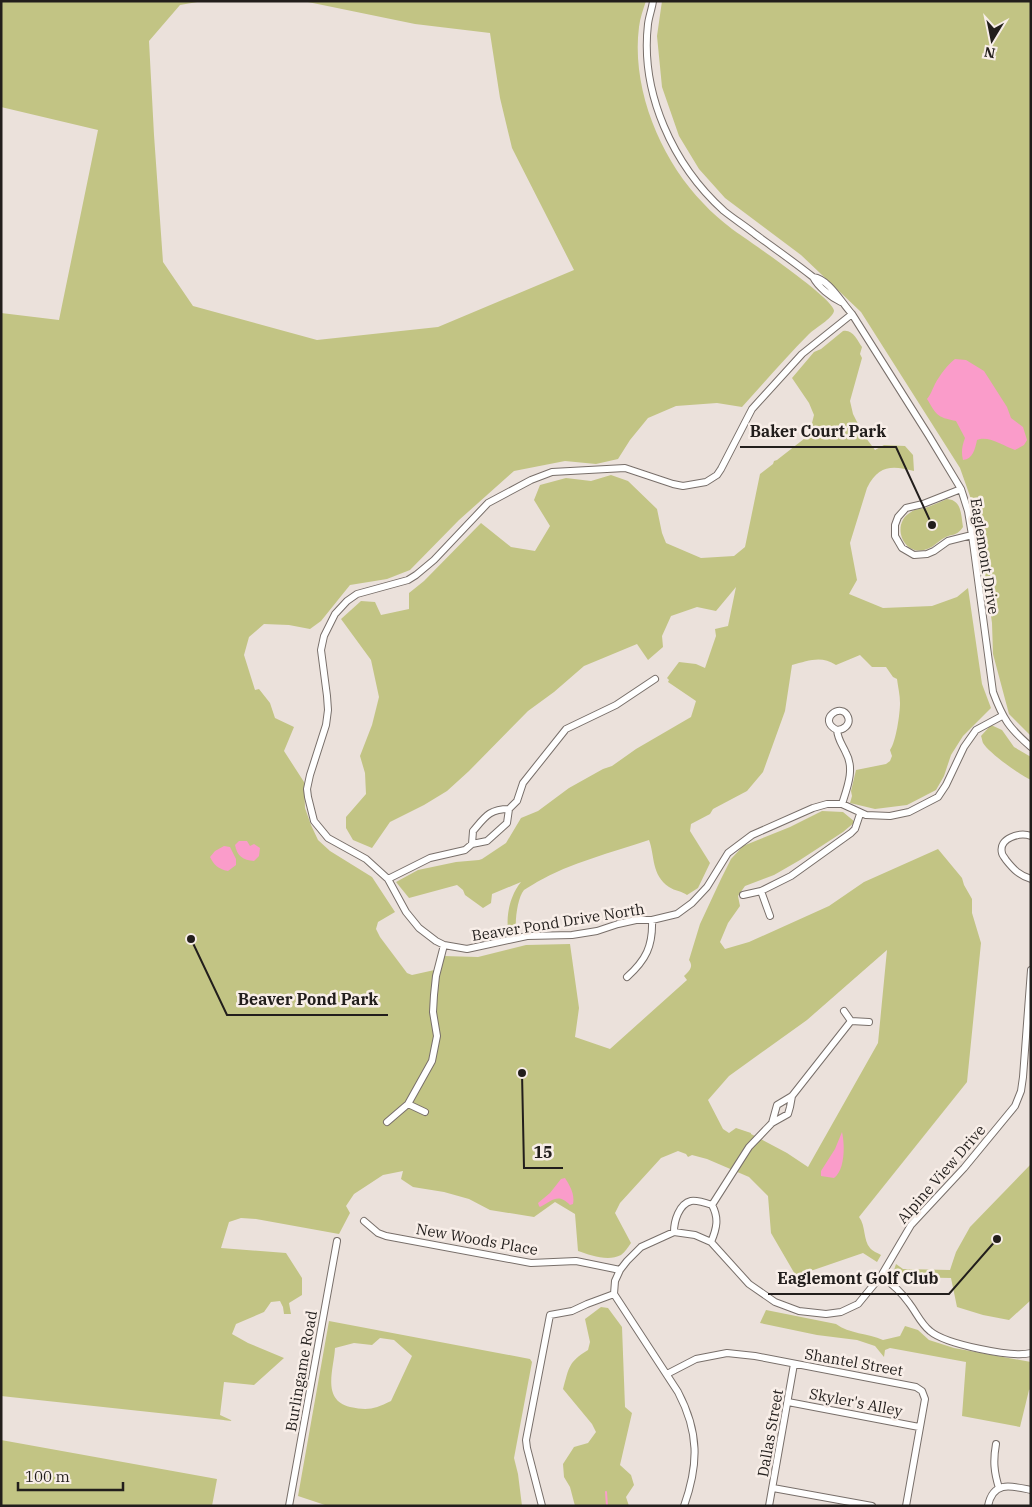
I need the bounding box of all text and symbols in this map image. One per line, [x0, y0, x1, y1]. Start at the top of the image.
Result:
north arrow [967, 15, 1017, 65]
text: N [983, 43, 997, 63]
callout: Baker Court Park [740, 416, 896, 447]
text: Baker Court Park [750, 421, 886, 441]
street label: Eaglemont Drive [966, 497, 1004, 615]
street label: Beaver Pond Drive North [470, 899, 646, 945]
callout: Beaver Pond Park [227, 984, 388, 1015]
text: Beaver Pond Park [238, 989, 378, 1009]
street label: Alpine View Drive [893, 1121, 989, 1227]
callout: 15 [524, 1137, 563, 1168]
text: 15 [533, 1142, 553, 1162]
street label: New Woods Place [415, 1219, 539, 1259]
callout: Eaglemont Golf Club [768, 1263, 949, 1294]
text: Eaglemont Golf Club [777, 1268, 939, 1288]
street label: Burlingame Road [281, 1309, 321, 1433]
street label: Shantel Street [803, 1344, 905, 1380]
street label: Skyler's Alley [808, 1384, 904, 1420]
street label: Dallas Street [753, 1388, 787, 1478]
scale bar [18, 1460, 122, 1492]
text: 100 m [25, 1467, 70, 1486]

